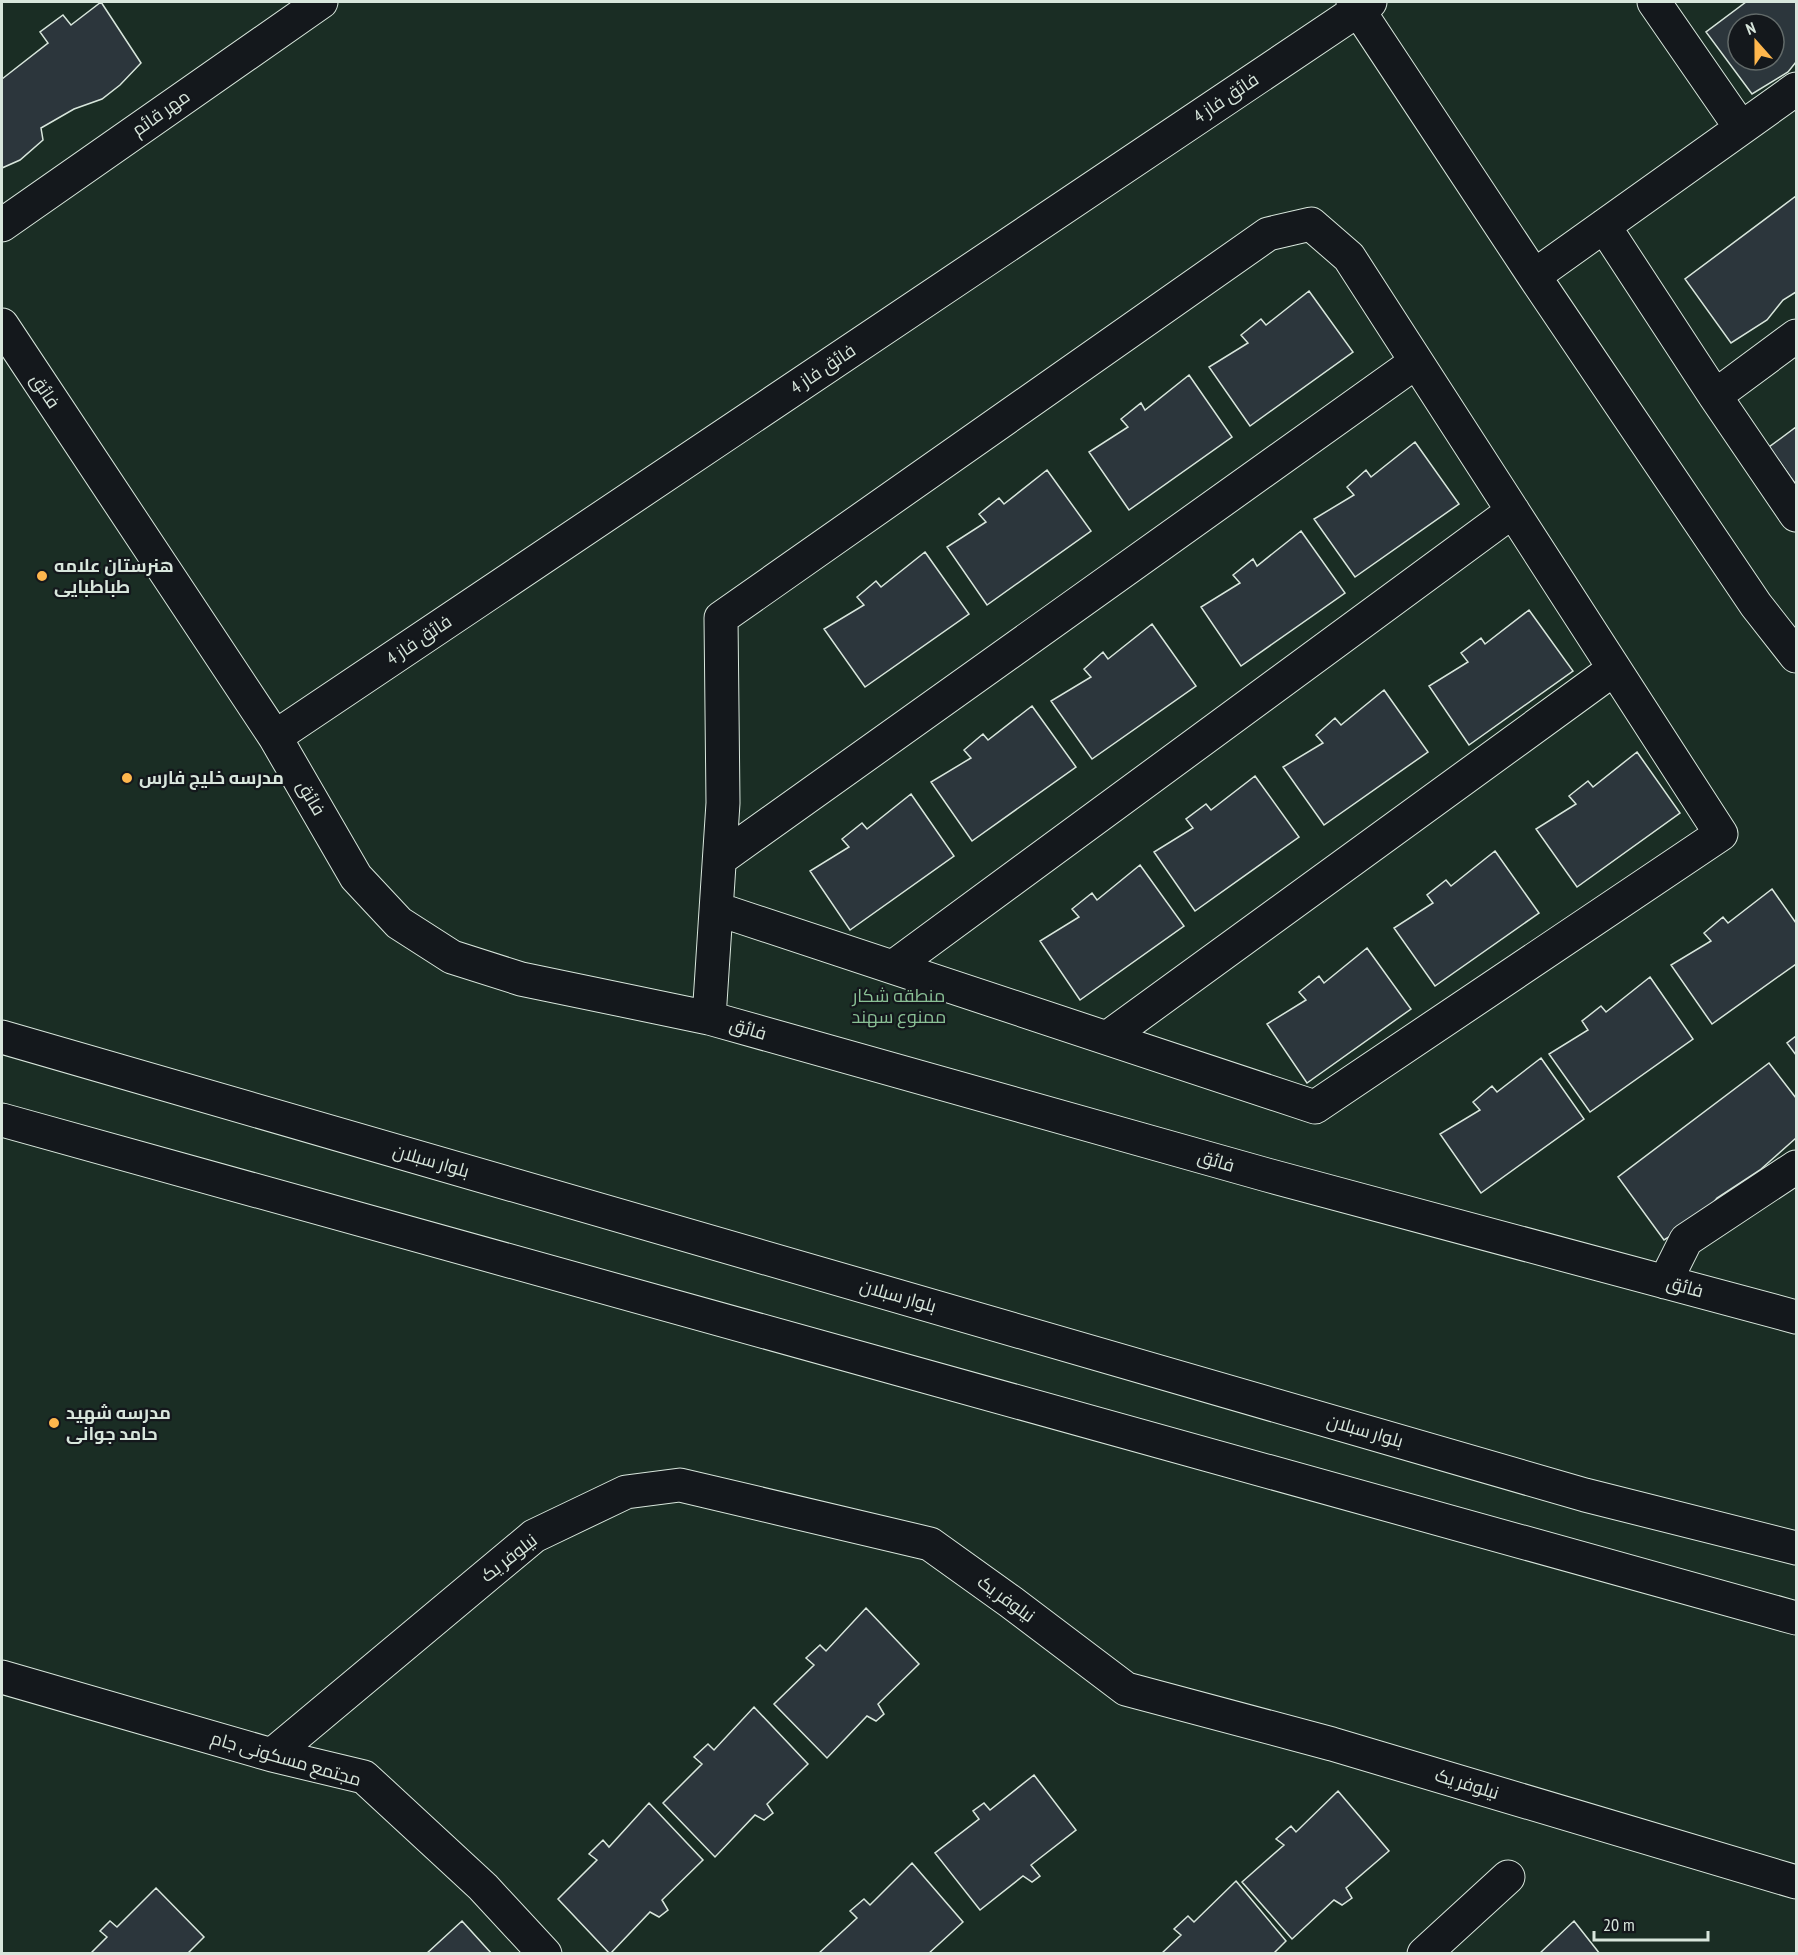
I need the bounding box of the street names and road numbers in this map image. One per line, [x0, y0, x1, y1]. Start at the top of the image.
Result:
street label: فائق فاز 4 [1189, 67, 1263, 129]
street label: مهر قائم [127, 84, 195, 142]
street label: فائق فاز 4 [786, 338, 860, 400]
street label: فائق [25, 369, 65, 413]
street label: فائق فاز 4 [382, 609, 456, 671]
street label: فائق [291, 776, 331, 820]
street label: فائق [727, 1012, 769, 1046]
street label: بلوار سبلان [390, 1139, 472, 1182]
street label: فائق [1195, 1144, 1237, 1178]
street label: فائق [1664, 1271, 1706, 1303]
street label: بلوار سبلان [857, 1274, 939, 1317]
street label: بلوار سبلان [1324, 1409, 1406, 1452]
street label: نیلوفر یک [476, 1528, 542, 1587]
street label: نیلوفر یک [973, 1570, 1040, 1627]
street label: مجتمع مسکونی جام [208, 1726, 364, 1792]
street label: نیلوفر یک [1432, 1763, 1502, 1804]

